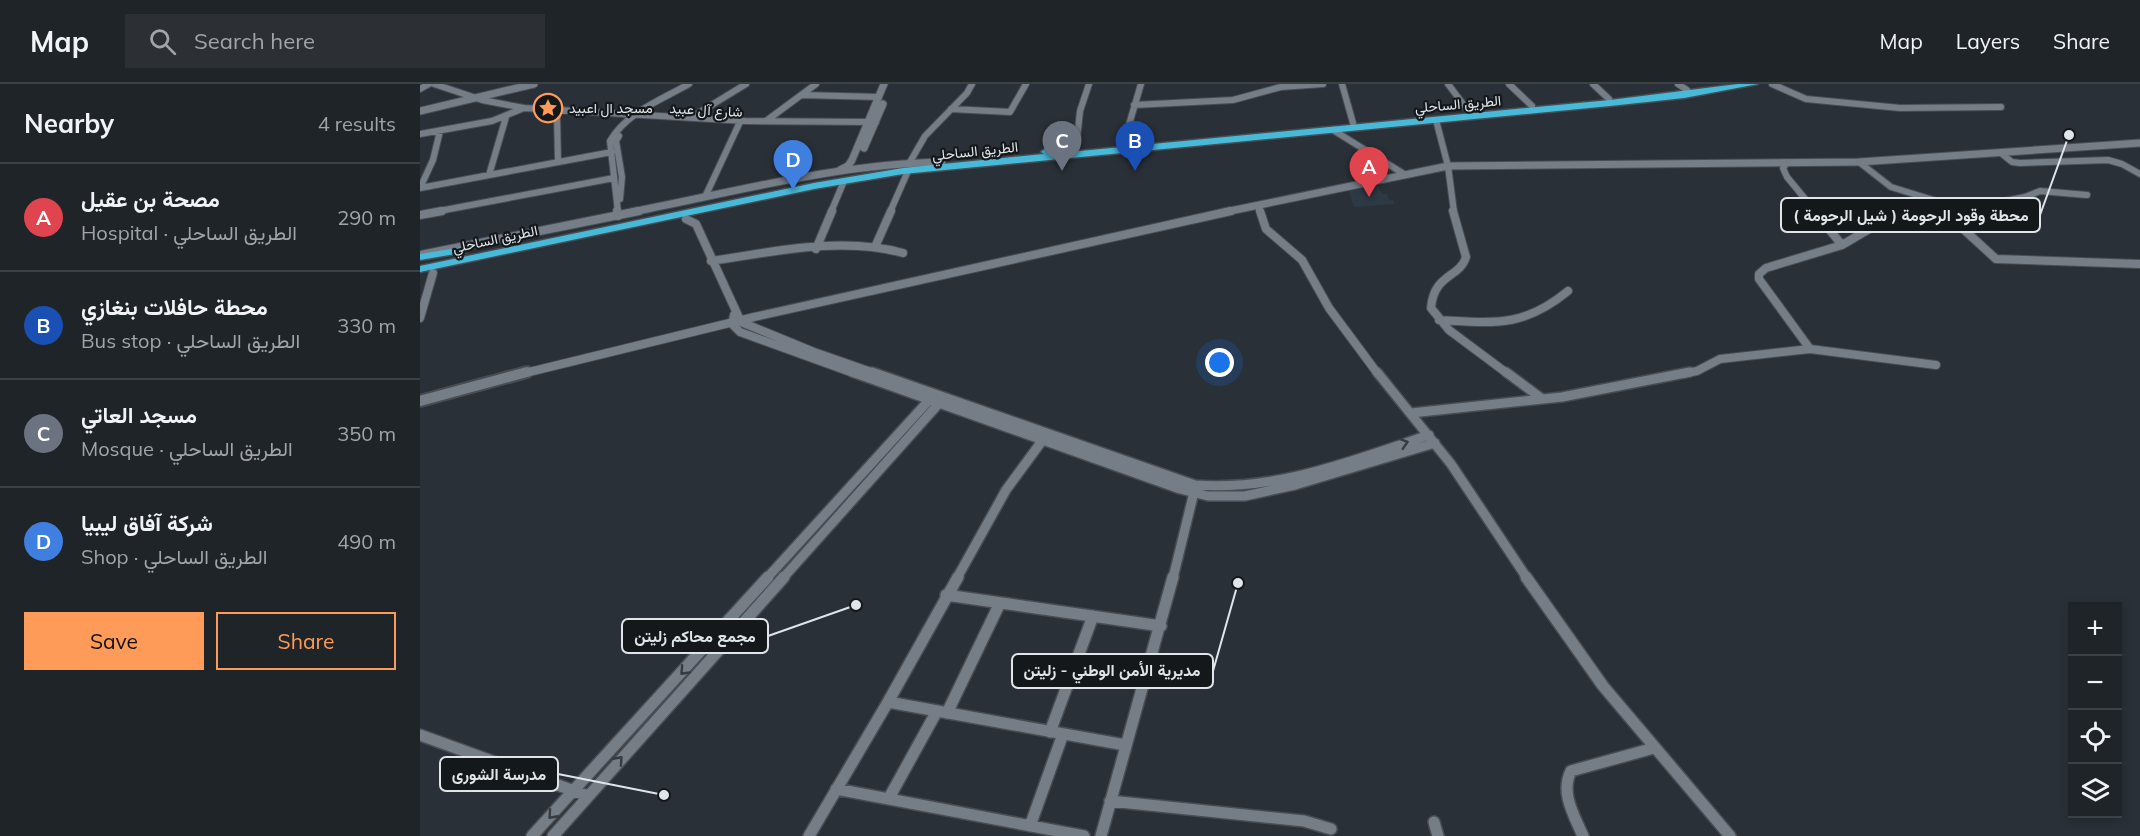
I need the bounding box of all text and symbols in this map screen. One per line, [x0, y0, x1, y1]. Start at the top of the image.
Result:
search box [125, 14, 545, 68]
text: Map [30, 24, 89, 59]
icon: search [146, 25, 179, 58]
text: Search here [194, 27, 315, 55]
text: Map [1880, 28, 1923, 54]
text: Layers [1956, 28, 2020, 54]
text: Share [2053, 28, 2110, 54]
street label: الطريق الساحلي [1414, 91, 1502, 120]
place icon: مسجد ال اعبيد [532, 92, 564, 124]
place label: مسجد ال اعبيد [569, 99, 653, 118]
street label: شارع آل عبيد [669, 99, 743, 123]
text: Nearby [24, 107, 114, 140]
text: 4 results [318, 111, 396, 136]
pin: C [1042, 122, 1082, 171]
pin: B [1116, 122, 1154, 171]
street label: الطريق الساحلي [931, 138, 1019, 167]
pin: D [774, 141, 812, 190]
pin: A [1350, 147, 1388, 197]
text: مصحة بن عقيل [81, 185, 220, 213]
callout: ( محطة وقود الرحومة ( شيل الرحومة [1781, 198, 2040, 232]
text: A [36, 205, 51, 230]
text: 290 m [337, 205, 396, 230]
text: ( محطة وقود الرحومة ( شيل الرحومة [1793, 205, 2029, 226]
text: Hospital · الطريق الساحلي [81, 220, 297, 245]
street label: الطريق الساحلي [451, 221, 540, 260]
text: محطة حافلات بنغازي [81, 293, 268, 321]
text: B [37, 313, 50, 338]
text: 330 m [337, 313, 396, 338]
text: Bus stop · الطريق الساحلي [81, 328, 300, 353]
your location [1205, 348, 1234, 377]
text: مسجد العاتي [81, 401, 197, 429]
text: C [37, 421, 50, 446]
text: 350 m [337, 421, 396, 446]
text: Mosque · الطريق الساحلي [81, 436, 293, 461]
one-way arrow [1398, 438, 1409, 450]
text: شركة آفاق ليبيا [81, 509, 213, 537]
text: D [36, 529, 51, 554]
text: 490 m [337, 529, 396, 554]
text: Shop · الطريق الساحلي [81, 544, 267, 569]
map controls [2068, 602, 2122, 818]
button: + [2068, 602, 2122, 656]
button: Save [24, 612, 204, 670]
button: Share [216, 612, 396, 670]
callout: مجمع محاكم زليتن [622, 619, 768, 653]
text: مجمع محاكم زليتن [634, 626, 756, 648]
callout: مديرية الأمن الوطني - زليتن [1012, 654, 1213, 688]
button: − [2068, 656, 2122, 710]
text: مديرية الأمن الوطني - زليتن [1023, 660, 1201, 684]
one-way arrow [680, 664, 691, 675]
button: locate [2068, 710, 2122, 764]
callout: مدرسة الشورى [440, 757, 558, 791]
one-way arrow [612, 757, 623, 767]
text: مدرسة الشورى [452, 764, 547, 785]
button: layers [2068, 764, 2122, 818]
one-way arrow [548, 808, 559, 818]

